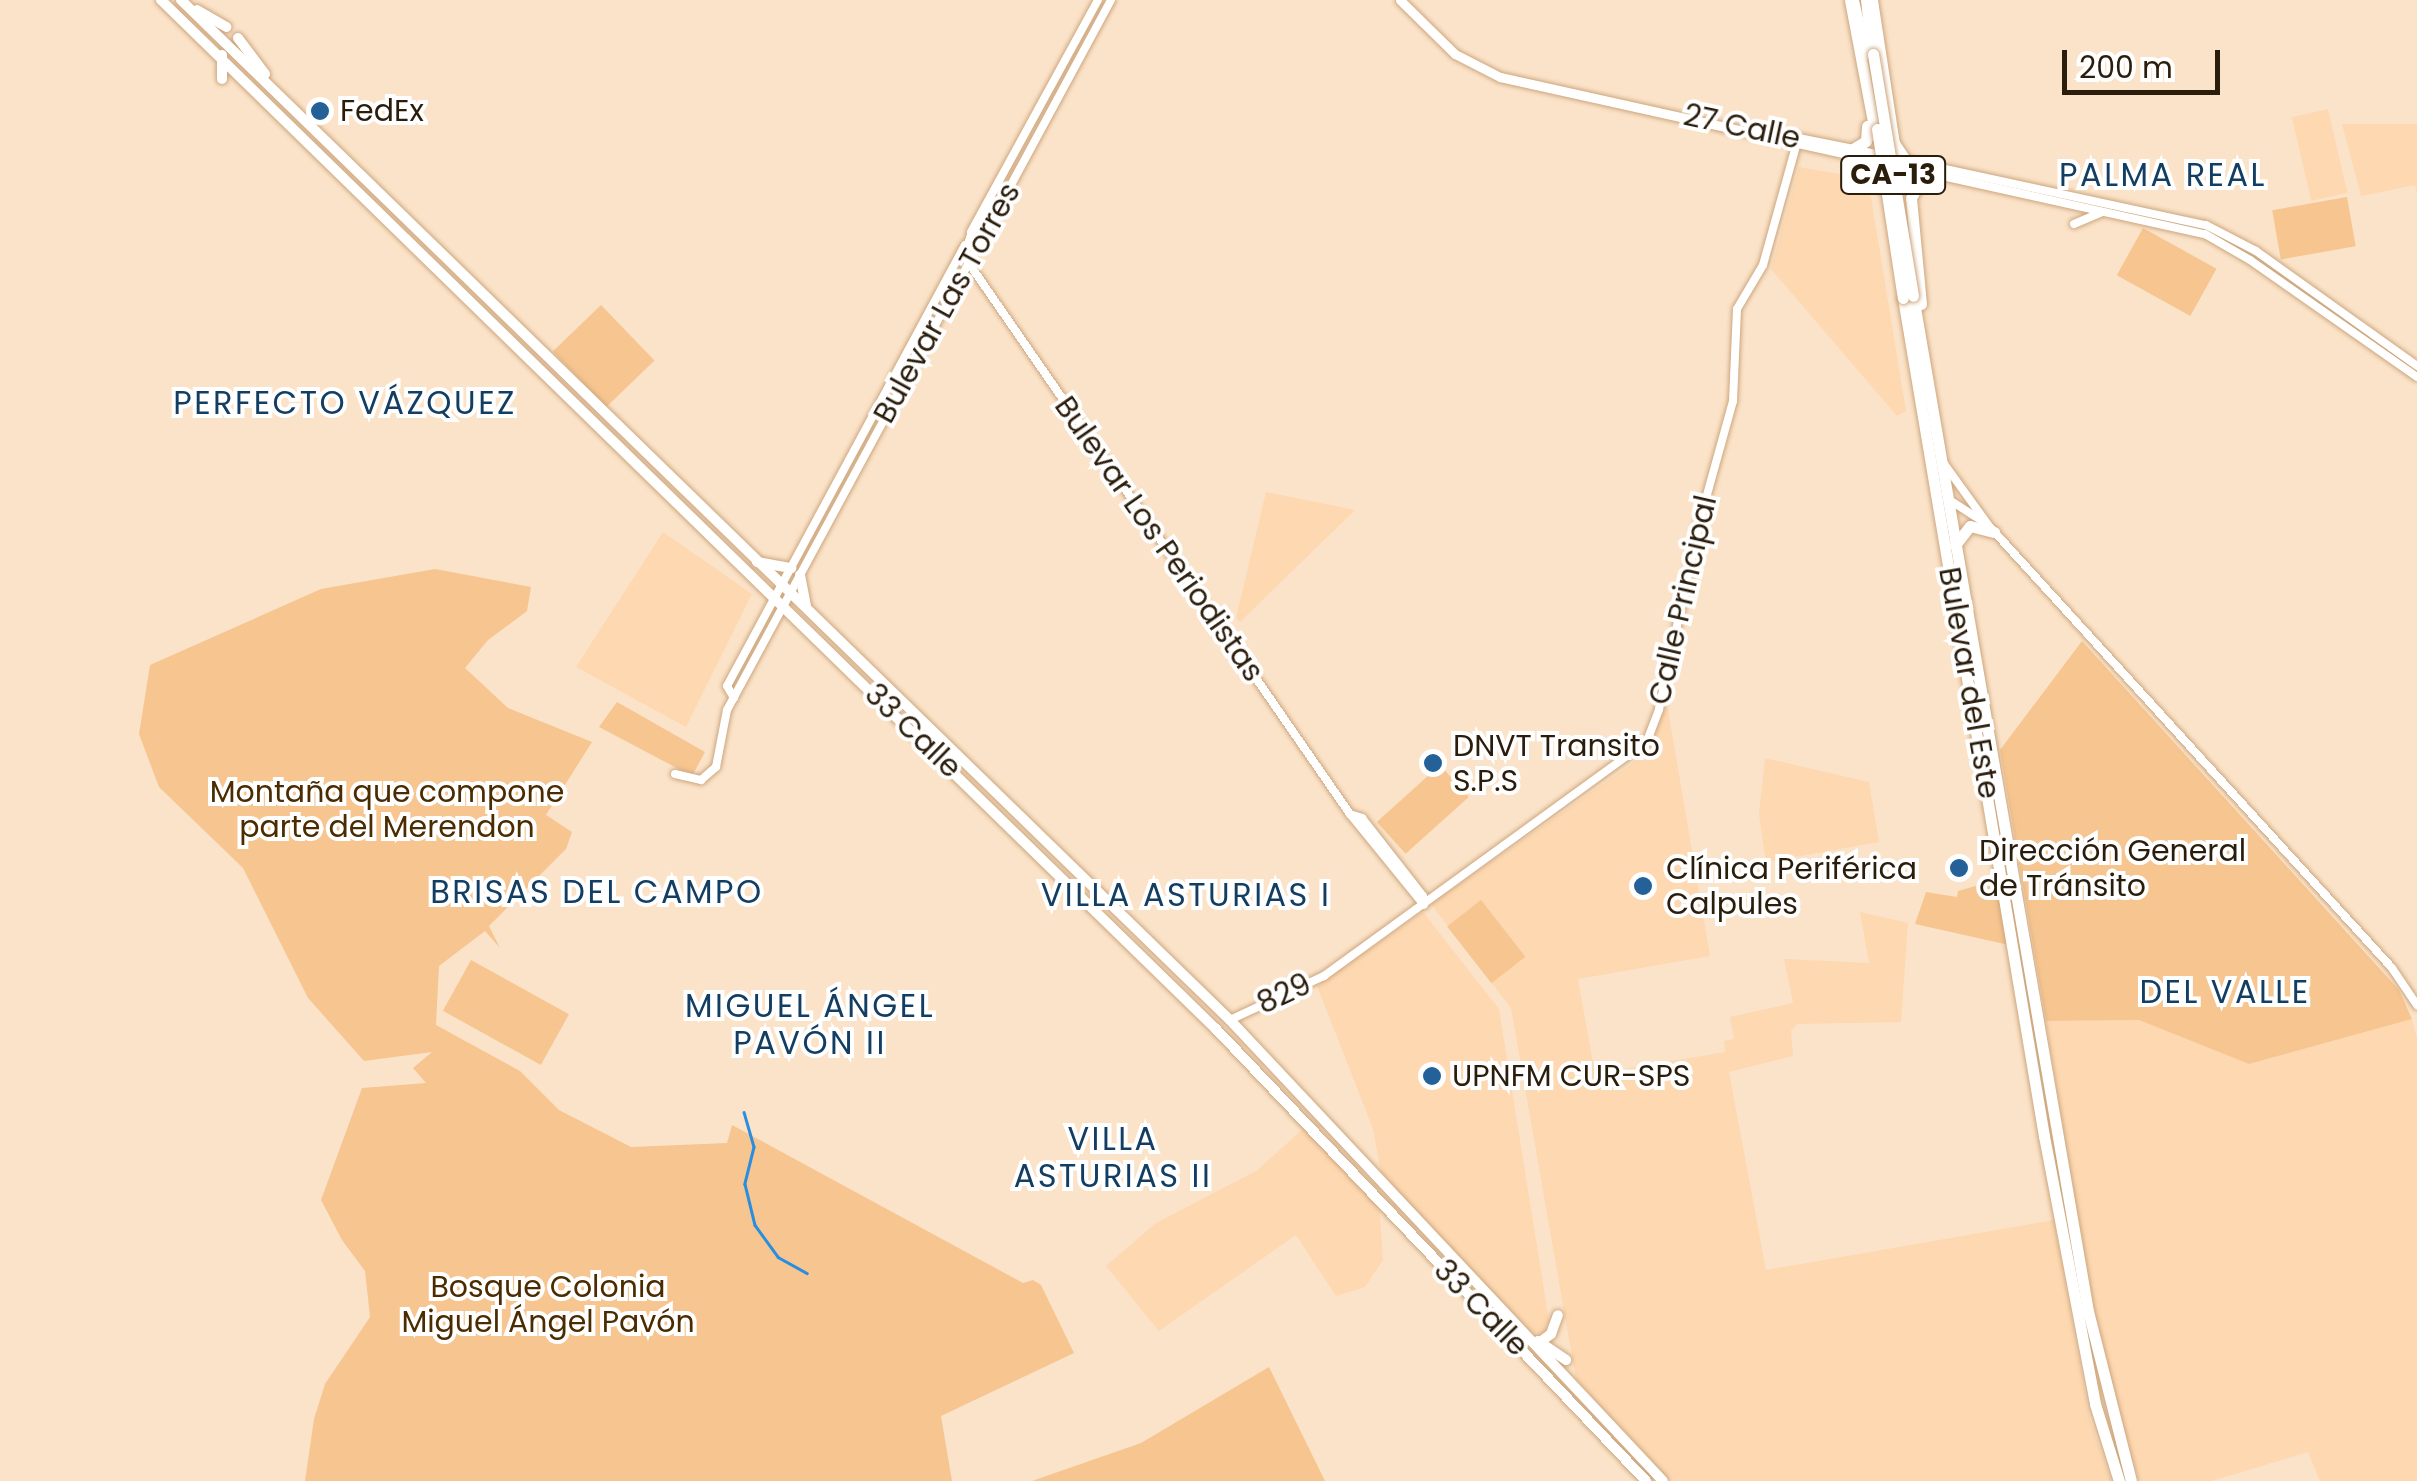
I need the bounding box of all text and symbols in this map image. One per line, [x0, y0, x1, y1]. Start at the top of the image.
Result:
scale bar [2067, 30, 2224, 92]
text: 200 m [2079, 46, 2173, 89]
place label: FedEx [340, 93, 424, 129]
street label: 27 Calle [1680, 97, 1804, 157]
marker: FedEx [309, 100, 331, 122]
road number: CA-13 [1838, 152, 1948, 198]
district label: PALMA REAL [2059, 156, 2267, 194]
street label: Bulevar Las Torres [866, 177, 1028, 429]
district label: PERFECTO VÁZQUEZ [173, 384, 517, 422]
street label: Bulevar Los Periodistas [1047, 390, 1271, 688]
street label: Calle Principal [1641, 492, 1725, 708]
street label: Bulevar del Este [1931, 564, 2007, 802]
street label: 33 Calle [857, 676, 969, 786]
place label: DNVT Transito S.P.S [1453, 728, 1660, 798]
marker: DNVT Transito S.P.S [1422, 752, 1444, 774]
park label: Montaña que compone parte del Merendon [210, 774, 564, 844]
place label: Dirección General de Tránsito [1979, 833, 2246, 904]
place label: Clínica Periférica Calpules [1666, 851, 1917, 922]
marker: Dirección General de Tránsito [1948, 857, 1970, 879]
district label: BRISAS DEL CAMPO [430, 873, 764, 911]
marker: Clínica Periférica Calpules [1630, 873, 1656, 899]
district label: VILLA ASTURIAS I [1041, 876, 1331, 914]
street label: 829 [1251, 966, 1317, 1022]
district label: DEL VALLE [2139, 973, 2311, 1011]
district label: MIGUEL ÁNGEL PAVÓN II [685, 988, 935, 1063]
place label: UPNFM CUR-SPS [1452, 1058, 1690, 1094]
marker: UPNFM CUR-SPS [1421, 1065, 1443, 1087]
district label: VILLA ASTURIAS II [1014, 1121, 1212, 1196]
street label: 33 Calle [1426, 1252, 1536, 1364]
park label: Bosque Colonia Miguel Ángel Pavón [401, 1269, 695, 1340]

